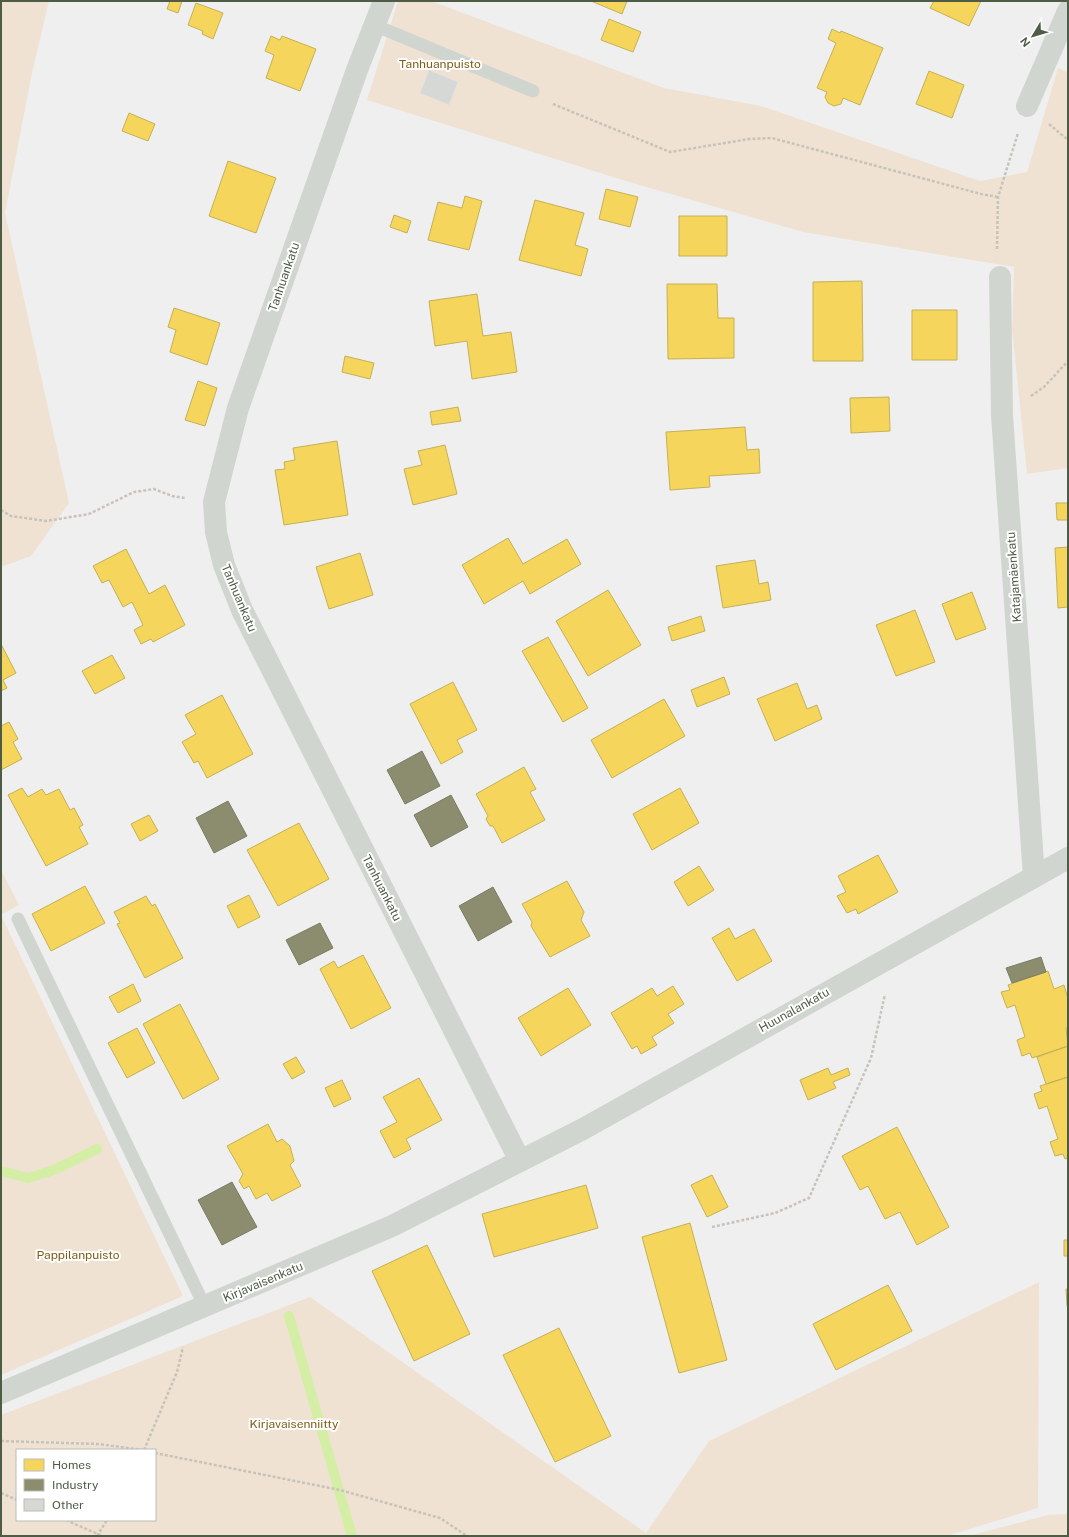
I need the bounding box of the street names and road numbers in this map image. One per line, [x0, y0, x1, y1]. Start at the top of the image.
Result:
street label: Tanhuankatu [266, 241, 302, 313]
street label: Katajamäenkatu [1004, 531, 1024, 623]
street label: Tanhuankatu [218, 562, 260, 634]
street label: Tanhuankatu [359, 853, 405, 923]
street label: Huunalankatu [756, 985, 832, 1035]
street label: Kirjavaisenkatu [221, 1259, 305, 1305]

